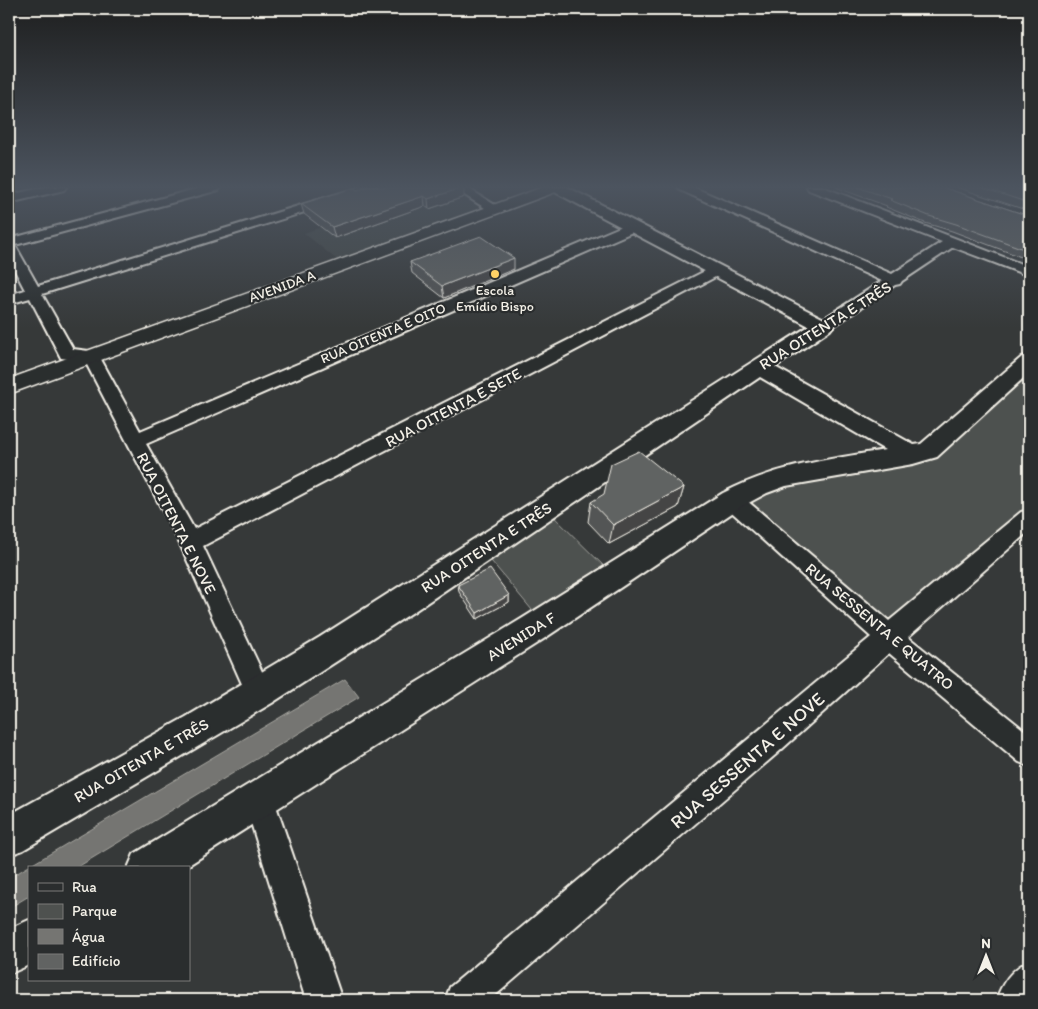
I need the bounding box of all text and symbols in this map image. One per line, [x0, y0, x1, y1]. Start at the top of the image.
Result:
street label: AVENIDA A [247, 267, 318, 306]
marker: Escola Emídio Bispo [489, 268, 501, 280]
street label: RUA OITENTA E TRÊS [756, 277, 895, 374]
place label: Escola Emídio Bispo [456, 282, 534, 315]
street label: RUA OITENTA E OITO [318, 299, 448, 368]
street label: RUA OITENTA E SETE [382, 363, 525, 451]
street label: RUA OITENTA E NOVE [133, 449, 221, 597]
street label: RUA OITENTA E TRÊS [417, 498, 555, 597]
street label: RUA SESSENTA E QUATRO [802, 559, 958, 694]
street label: AVENIDA F [483, 607, 560, 665]
street label: RUA SESSENTA E NOVE [666, 687, 829, 834]
street label: RUA OITENTA E TRÊS [71, 714, 212, 807]
legend [28, 866, 190, 982]
text: Rua [72, 878, 97, 896]
text: Parque [72, 902, 117, 920]
text: Água [72, 928, 106, 946]
north arrow [960, 932, 1010, 982]
text: N [981, 935, 991, 952]
text: Edifício [72, 952, 120, 970]

